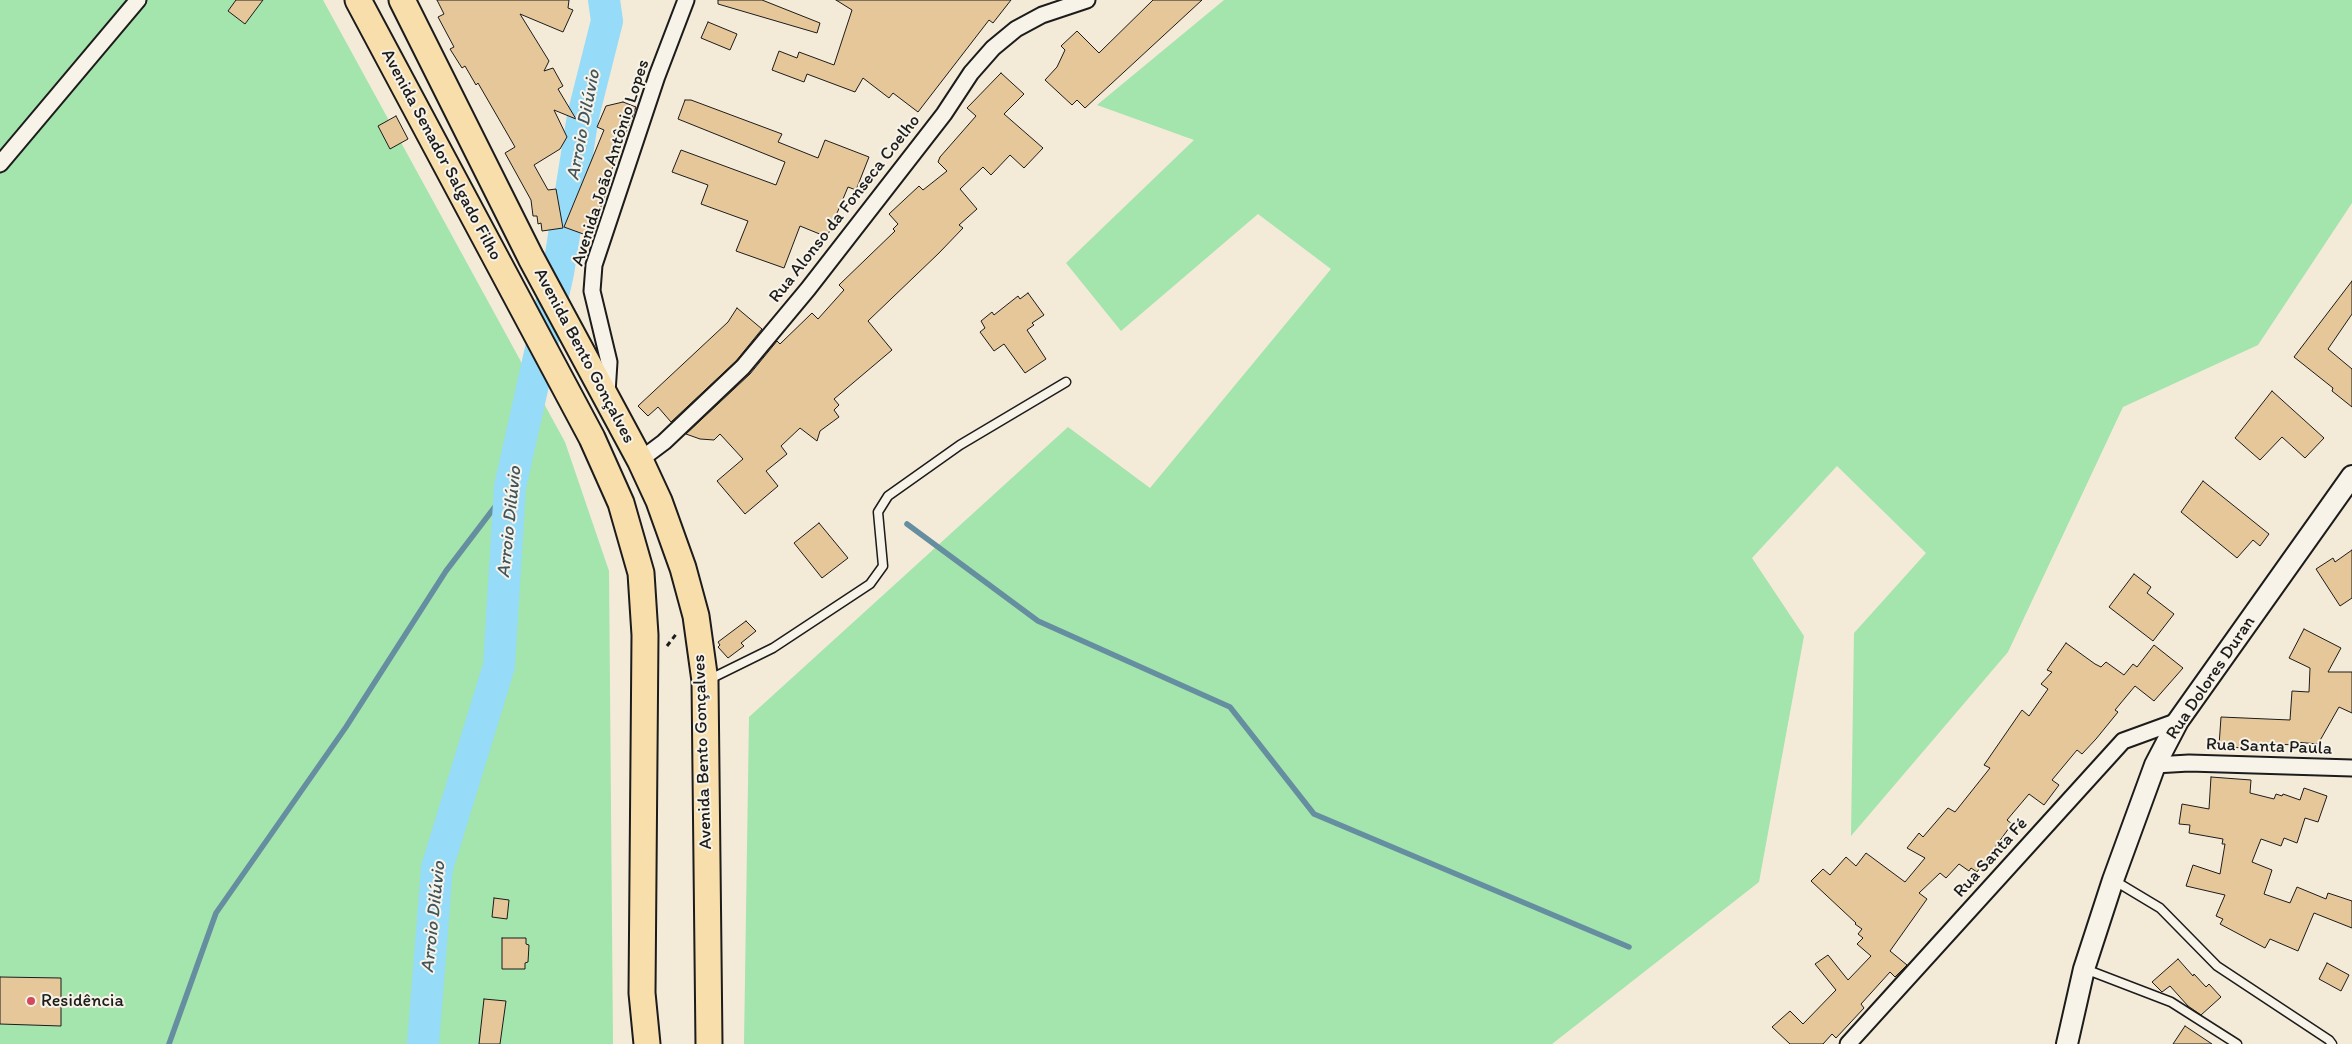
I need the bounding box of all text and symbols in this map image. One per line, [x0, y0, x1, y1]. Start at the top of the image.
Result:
street label: Avenida Senador Salgado Filho [376, 46, 506, 264]
street label: Avenida João Antônio Lopes [567, 57, 655, 269]
water label: Arroio Dilúvio [562, 68, 606, 182]
street label: Rua Alonso da Fonseca Coelho [765, 111, 925, 307]
street label: Avenida Bento Gonçalves [529, 265, 639, 447]
water label: Arroio Dilúvio [493, 465, 527, 579]
street label: Rua Dolores Duran [2162, 612, 2260, 744]
street label: Avenida Bento Gonçalves [689, 654, 717, 850]
street label: Rua Santa Paula [2205, 734, 2333, 760]
street label: Rua Santa Fé [1949, 814, 2033, 902]
water label: Arroio Dilúvio [417, 860, 451, 974]
place label: Residência [41, 990, 124, 1012]
marker: Residência [25, 995, 37, 1007]

